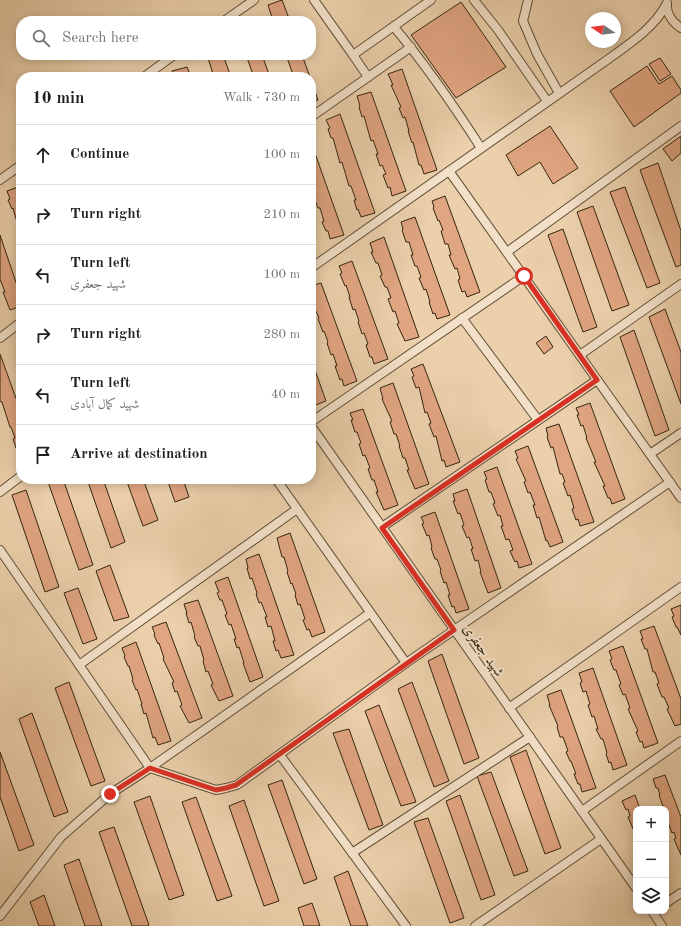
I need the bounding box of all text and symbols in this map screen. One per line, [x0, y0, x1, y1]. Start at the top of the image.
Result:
north arrow [585, 12, 621, 48]
search box [16, 16, 316, 60]
icon: search [30, 27, 52, 49]
text: Search here [62, 31, 139, 46]
text: 10 min [32, 90, 85, 107]
text: Walk · 730 m [223, 91, 300, 104]
icon: ahead [32, 144, 54, 166]
text: Continue [70, 147, 129, 162]
text: 100 m [263, 148, 300, 161]
icon: right [32, 204, 54, 226]
text: Turn right [70, 207, 141, 222]
text: 210 m [263, 208, 300, 221]
text: Turn left [70, 256, 130, 271]
icon: left [32, 264, 54, 286]
route start [515, 267, 533, 285]
text: 100 m [263, 268, 300, 281]
text: شهید جعفری [70, 278, 126, 291]
icon: right [32, 324, 54, 346]
text: Turn right [70, 327, 141, 342]
text: 280 m [263, 328, 300, 341]
text: Turn left [70, 376, 130, 391]
icon: left [32, 384, 54, 406]
text: 40 m [271, 388, 300, 401]
text: شهید کمال آبادی [70, 398, 139, 411]
icon: arrive [32, 444, 54, 466]
text: Arrive at destination [70, 447, 208, 462]
street label: شهید جعفری [459, 622, 506, 681]
route end [101, 785, 119, 803]
map controls [633, 806, 669, 914]
button: + [633, 806, 669, 842]
button: − [633, 842, 669, 878]
button: layers [633, 878, 669, 914]

